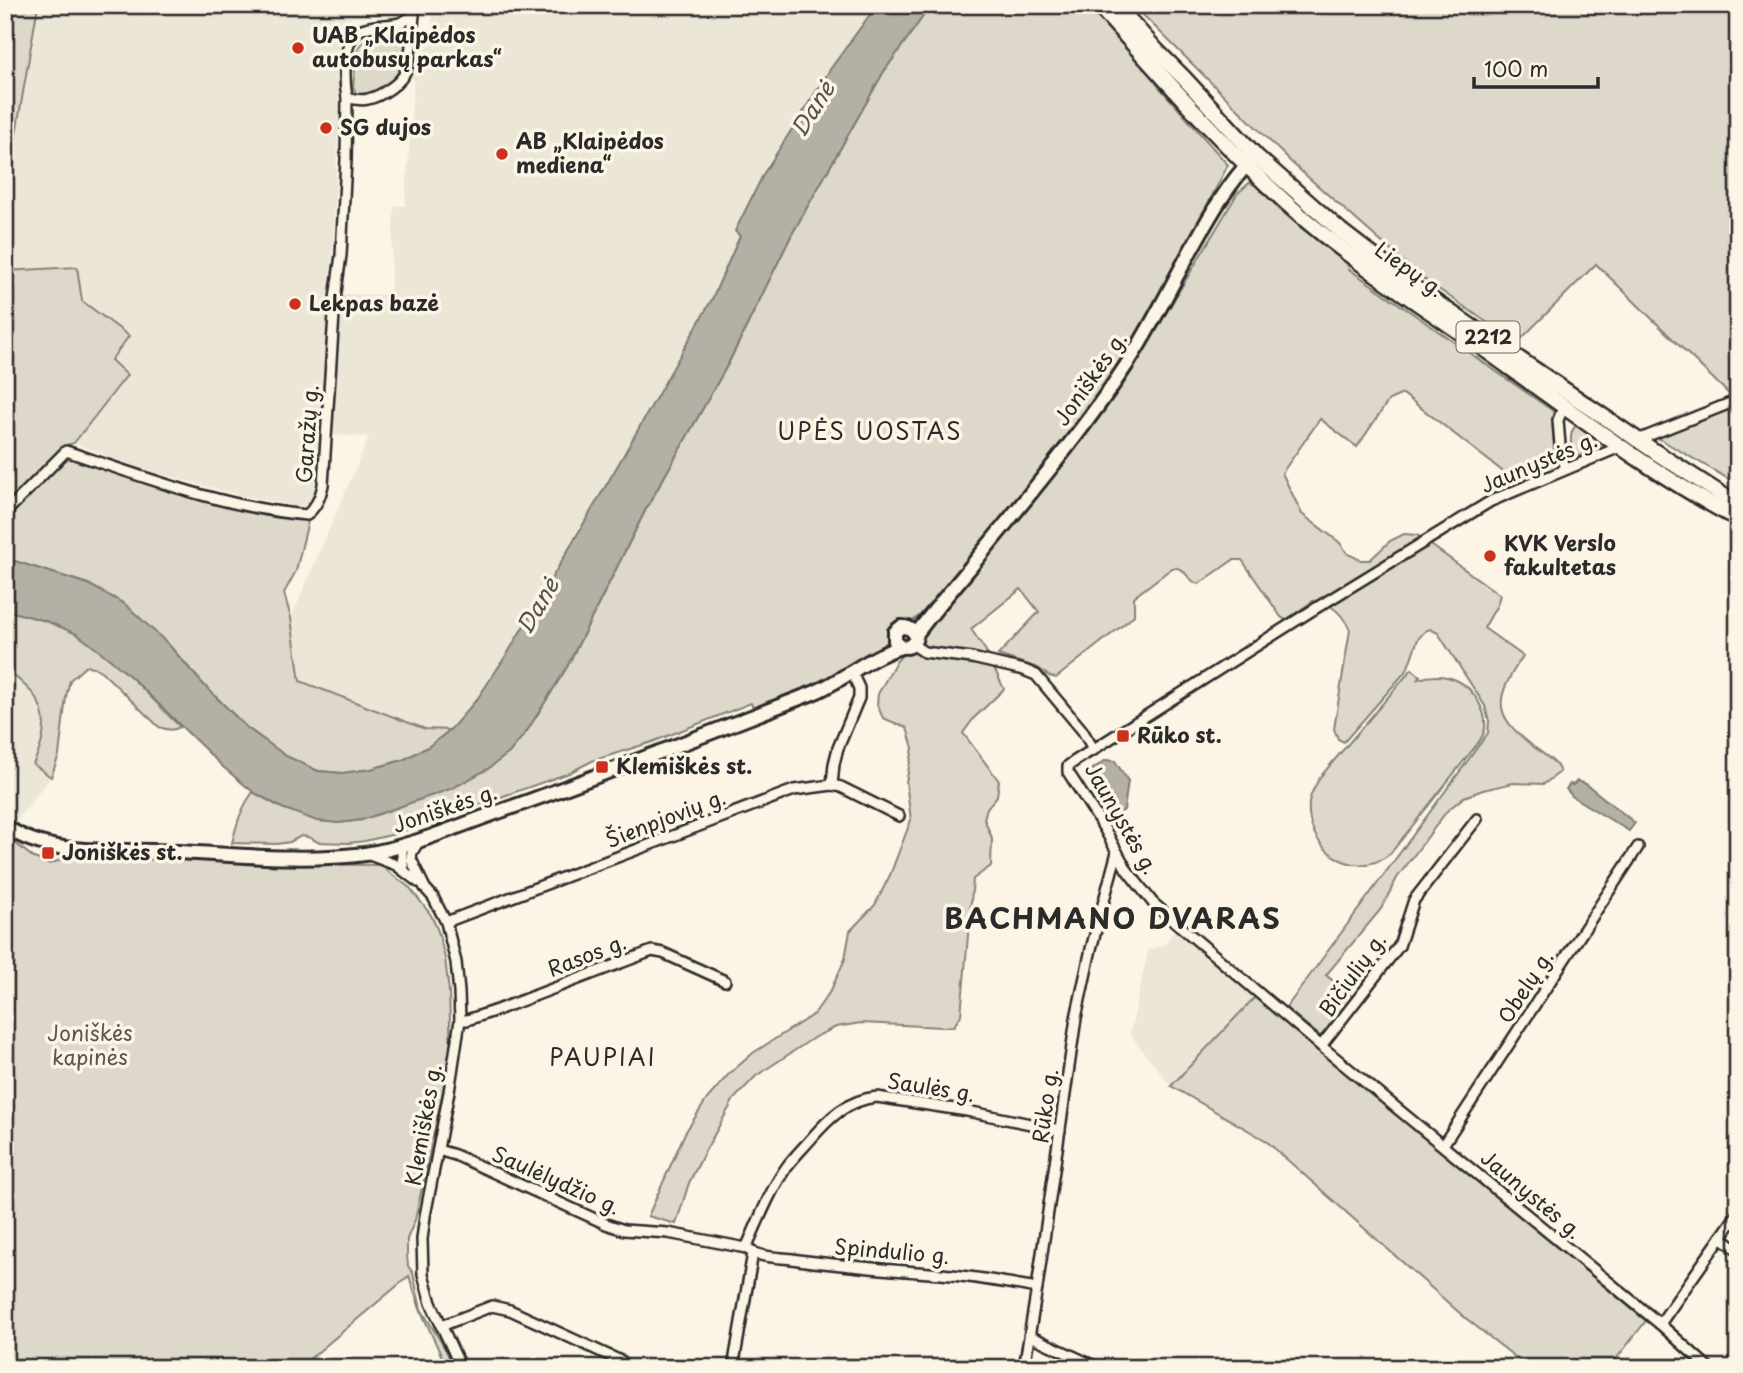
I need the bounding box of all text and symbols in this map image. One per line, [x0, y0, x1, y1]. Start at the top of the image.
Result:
place label: UAB „Klaipėdos autobusų parkas“ [312, 18, 502, 74]
marker: UAB „Klaipėdos autobusų parkas“ [290, 40, 306, 56]
scale bar [1474, 46, 1598, 90]
text: 100 m [1484, 52, 1548, 84]
water label: Danė [781, 72, 843, 143]
place label: SG dujos [340, 110, 431, 142]
marker: SG dujos [318, 120, 334, 136]
place label: AB „Klaipėdos mediena“ [516, 124, 664, 180]
marker: AB „Klaipėdos mediena“ [494, 146, 510, 162]
street label: Liepų g. [1369, 233, 1451, 304]
place label: Lekpas bazė [309, 286, 439, 318]
marker: Lekpas bazė [287, 296, 303, 312]
road number: 2212 [1456, 322, 1520, 352]
street label: Joniškės g. [1045, 324, 1134, 431]
street label: Garažų g. [287, 383, 325, 484]
district label: UPĖS UOSTAS [777, 413, 963, 448]
street label: Jaunystės g. [1475, 422, 1602, 500]
place label: KVK Verslo fakultetas [1504, 526, 1616, 582]
marker: KVK Verslo fakultetas [1482, 548, 1498, 564]
water label: Danė [506, 569, 567, 640]
place label: Rūko st. [1137, 718, 1222, 750]
marker: Rūko st. [1115, 728, 1131, 744]
place label: Klemiškės st. [616, 749, 752, 781]
street label: Jaunystės g. [1078, 756, 1168, 880]
marker: Klemiškės st. [594, 759, 610, 775]
street label: Joniškės g. [388, 774, 501, 840]
street label: Šienpjovių g. [601, 780, 730, 855]
place label: Joniškės st. [62, 835, 183, 867]
marker: Joniškės st. [40, 845, 56, 861]
district label: BACHMANO DVARAS [944, 896, 1282, 939]
street label: Rasos g. [542, 924, 630, 984]
street label: Bičiulių g. [1310, 925, 1393, 1023]
street label: Obelų g. [1489, 943, 1560, 1029]
park label: Joniškės kapinės [47, 1016, 133, 1072]
district label: PAUPIAI [549, 1039, 657, 1074]
street label: Klemiškės g. [396, 1061, 448, 1188]
street label: Saulės g. [885, 1063, 977, 1109]
street label: Rūko g. [1023, 1066, 1065, 1145]
street label: Saulėlydžio g. [487, 1137, 626, 1222]
street label: Jaunystės g. [1475, 1141, 1590, 1246]
street label: Spindulio g. [833, 1229, 951, 1271]

